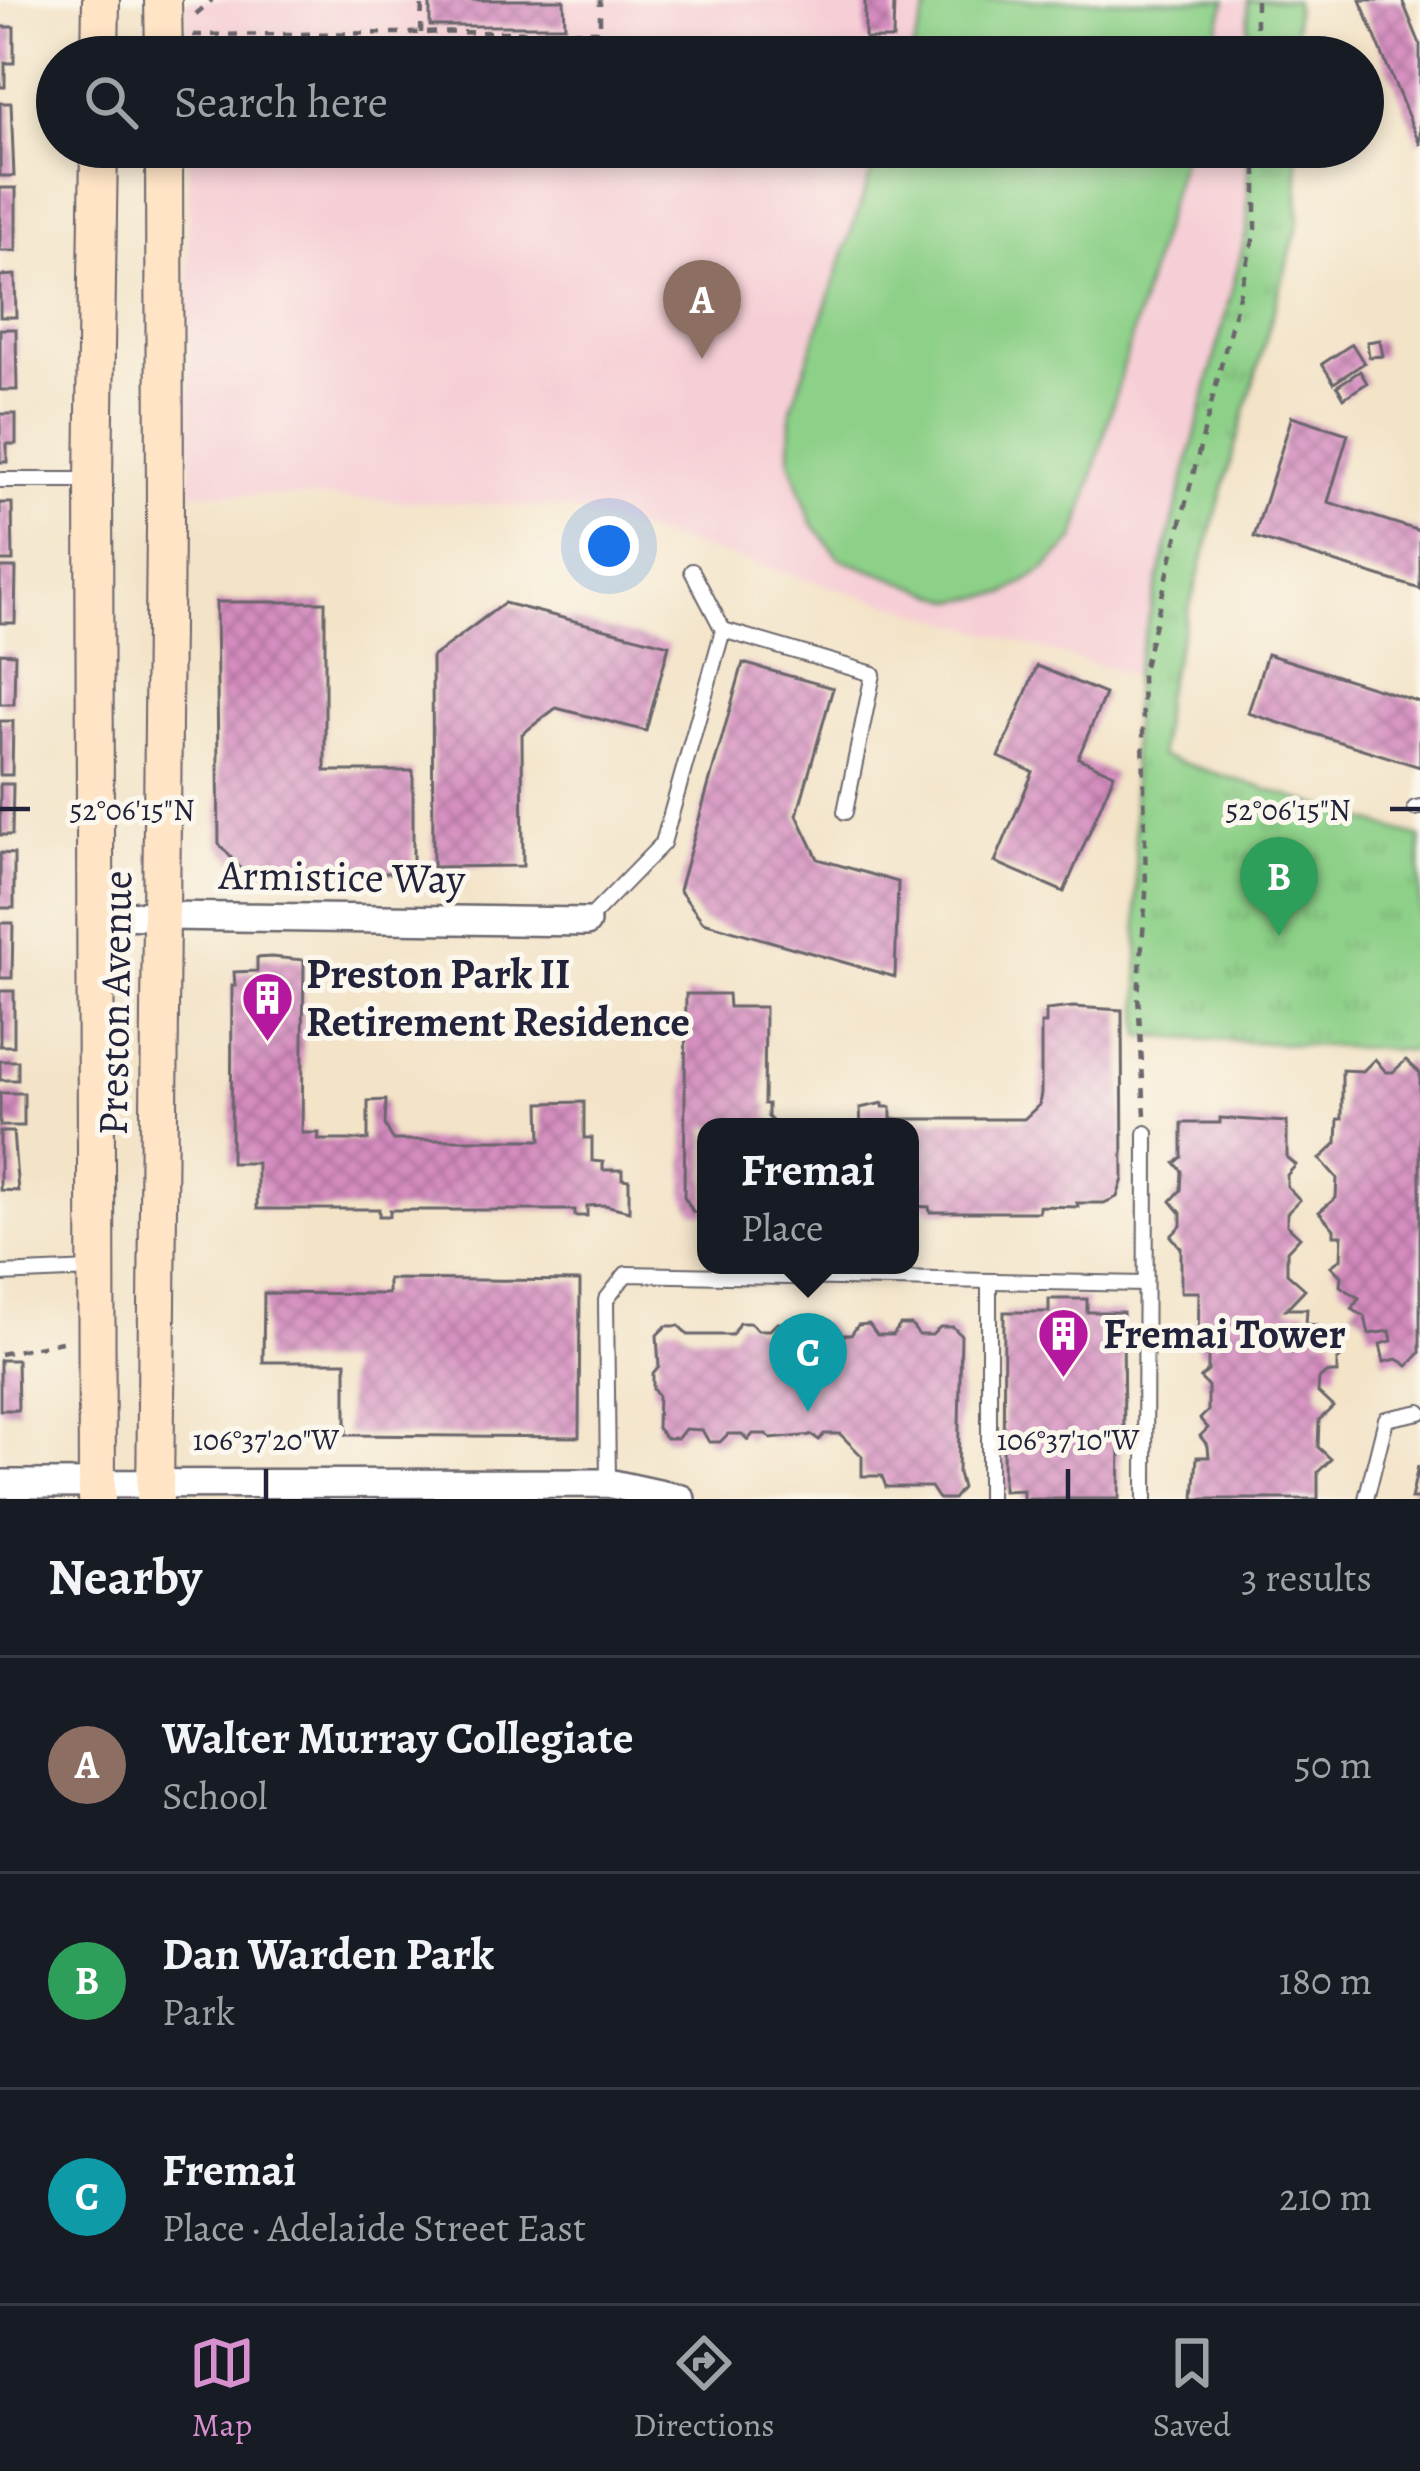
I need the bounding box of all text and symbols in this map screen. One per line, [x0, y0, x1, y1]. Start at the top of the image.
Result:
search box [36, 36, 1384, 168]
icon: search [78, 69, 144, 135]
text: Search here [174, 71, 388, 133]
pin: A [663, 260, 741, 359]
your location [579, 516, 639, 576]
text: 52°06'15"N [69, 790, 195, 830]
text: 52°06'15"N [1225, 790, 1351, 830]
pin: B [1240, 837, 1318, 936]
street label: Armistice Way [217, 846, 467, 907]
street label: Preston Avenue [84, 870, 145, 1136]
place label: Preston Park II Retirement Residence [306, 945, 690, 1050]
building icon: Preston Park II Retirement Residence [239, 969, 295, 1043]
popup [697, 1118, 919, 1274]
text: Fremai [741, 1139, 875, 1201]
text: Place [741, 1201, 823, 1254]
building icon: Fremai Tower [1036, 1305, 1092, 1379]
place label: Fremai Tower [1103, 1305, 1346, 1362]
pin: C [769, 1313, 847, 1412]
text: 106°37'20"W [193, 1420, 339, 1460]
text: 106°37'10"W [997, 1420, 1139, 1460]
text: Nearby [48, 1542, 202, 1612]
text: 3 results [1241, 1551, 1372, 1604]
text: Walter Murray Collegiate [162, 1707, 634, 1769]
text: A [75, 1738, 99, 1791]
text: 50 m [1294, 1738, 1372, 1791]
text: School [162, 1769, 268, 1822]
text: Dan Warden Park [162, 1923, 494, 1985]
text: B [75, 1954, 99, 2007]
text: 180 m [1279, 1954, 1372, 2007]
text: Park [162, 1985, 235, 2038]
text: Fremai [162, 2139, 296, 2201]
text: C [75, 2170, 99, 2223]
text: 210 m [1279, 2170, 1372, 2223]
text: Place · Adelaide Street East [162, 2201, 586, 2254]
tab: Map [189, 2330, 255, 2447]
tab: Directions [633, 2330, 775, 2447]
tab: Saved [1153, 2330, 1231, 2447]

